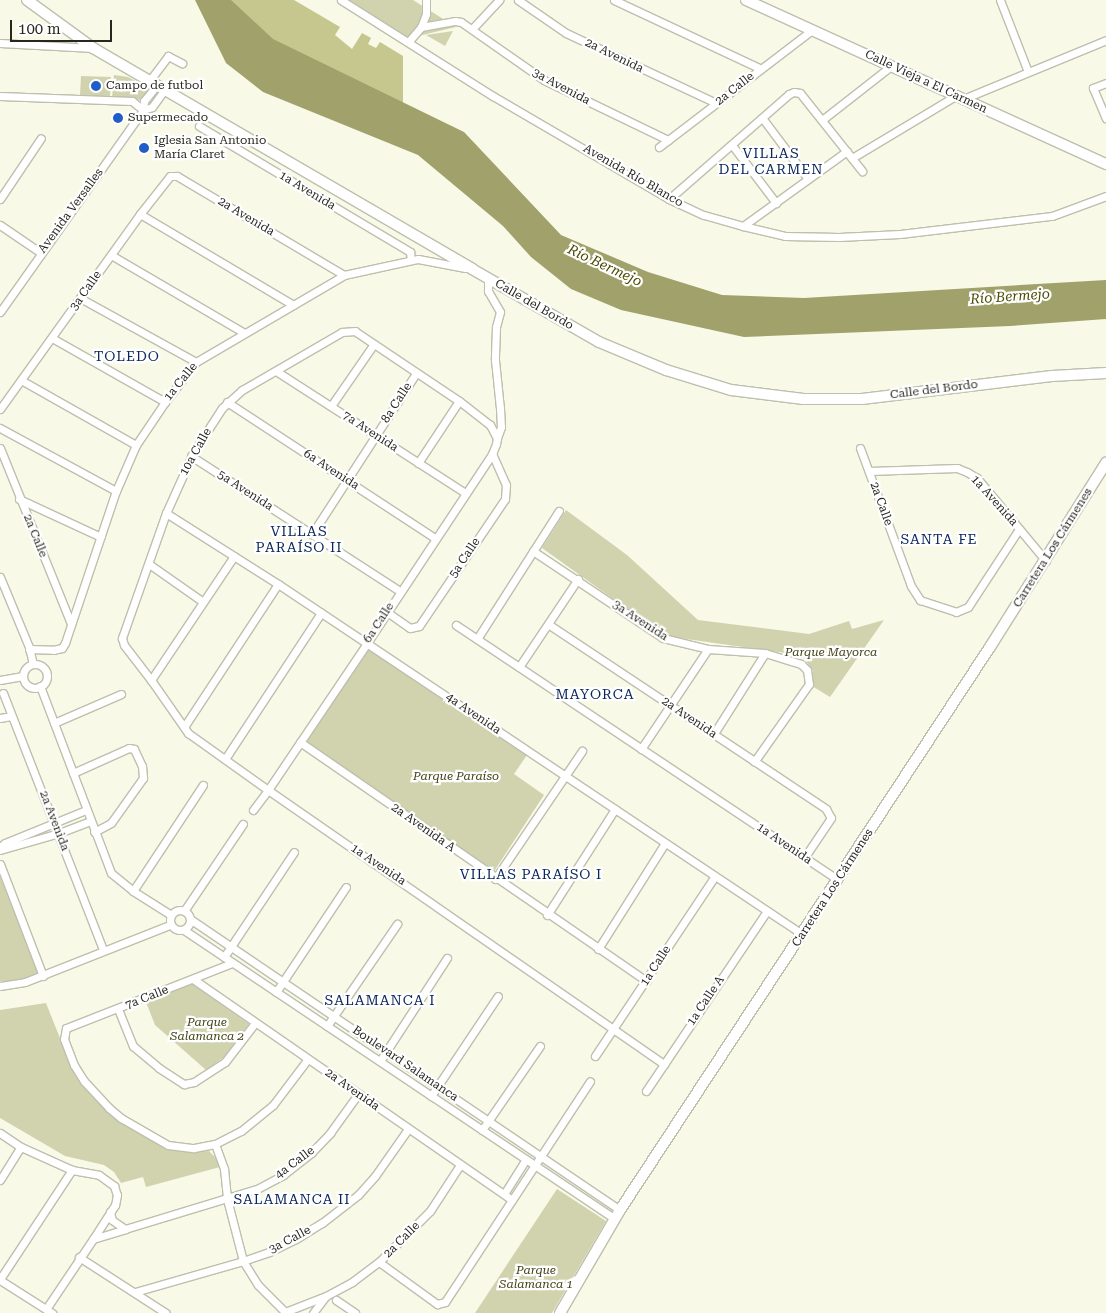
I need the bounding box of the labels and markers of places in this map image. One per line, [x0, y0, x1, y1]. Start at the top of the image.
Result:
place label: Campo de futbol [106, 79, 203, 93]
marker: Campo de futbol [90, 80, 102, 92]
place label: Supermecado [128, 111, 208, 125]
marker: Supermecado [112, 112, 124, 124]
place label: Iglesia San Antonio María Claret [154, 134, 266, 162]
marker: Iglesia San Antonio María Claret [138, 142, 150, 154]

